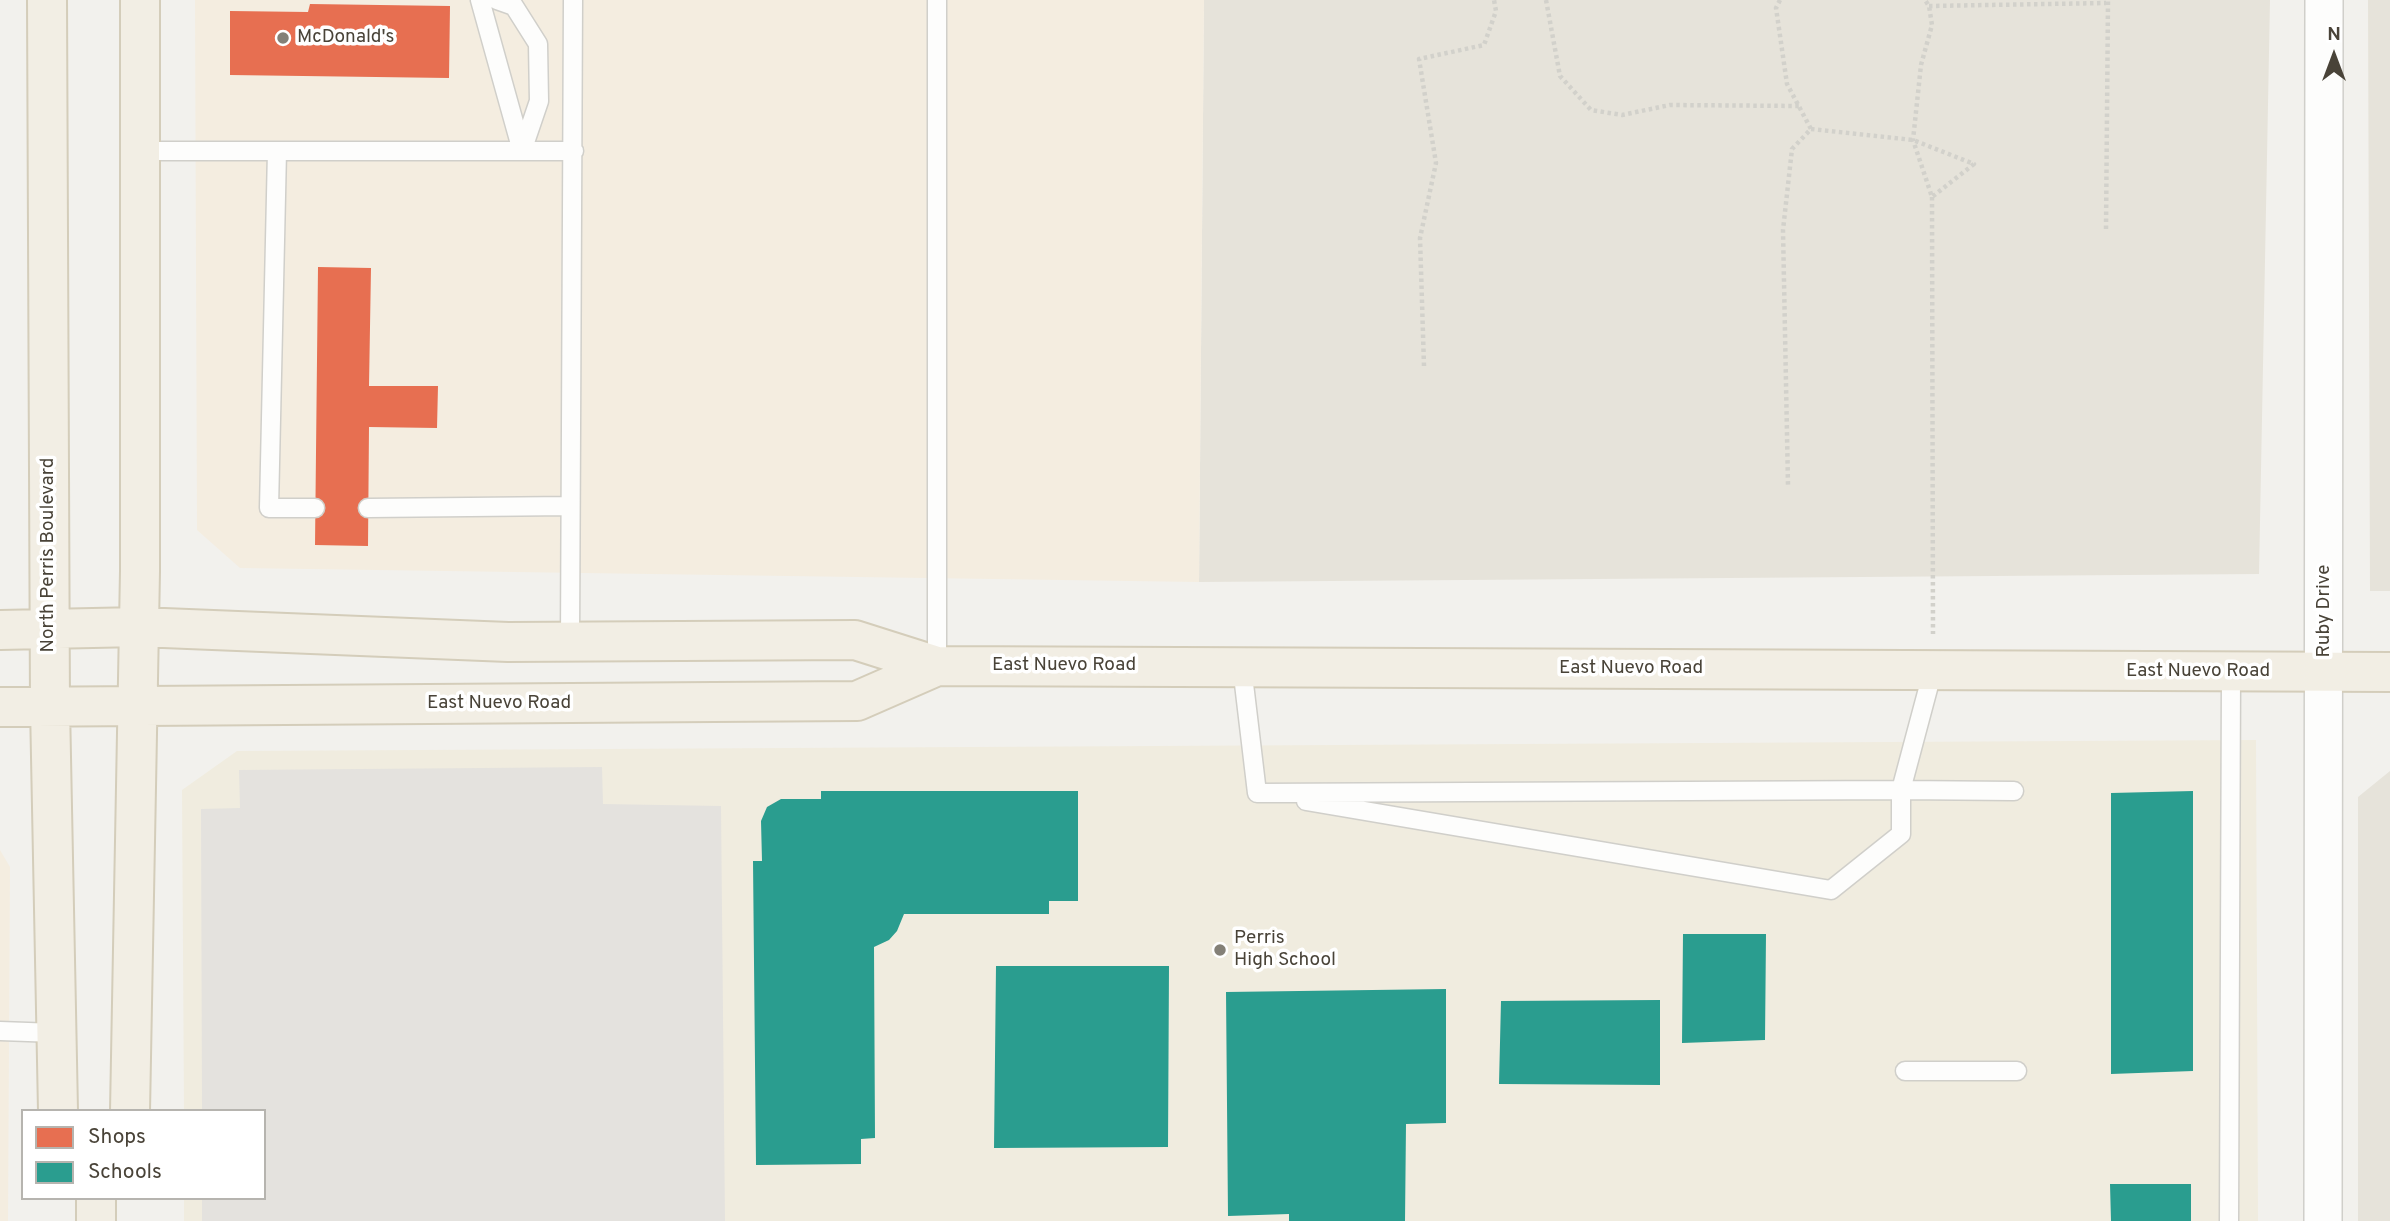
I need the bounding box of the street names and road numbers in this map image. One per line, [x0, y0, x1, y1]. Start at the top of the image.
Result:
street label: North Perris Boulevard [38, 458, 60, 652]
street label: Ruby Drive [2314, 564, 2336, 658]
street label: East Nuevo Road [992, 655, 1136, 677]
street label: East Nuevo Road [1559, 658, 1703, 680]
street label: East Nuevo Road [2126, 661, 2270, 683]
street label: East Nuevo Road [427, 693, 571, 715]

